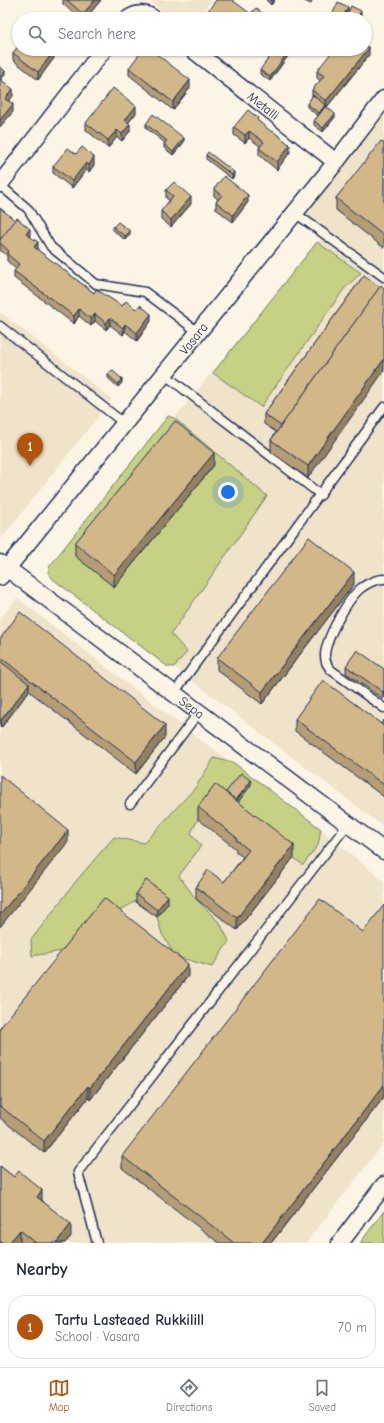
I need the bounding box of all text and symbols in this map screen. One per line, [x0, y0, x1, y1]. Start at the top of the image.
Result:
search box [12, 12, 372, 56]
icon: search [26, 23, 48, 45]
text: Search here [58, 25, 136, 43]
street label: Metalli [244, 89, 282, 123]
street label: Vasara [176, 320, 211, 358]
pin: 1 [17, 433, 43, 466]
your location [218, 482, 238, 502]
street label: Sepa [176, 693, 207, 722]
text: Nearby [16, 1260, 67, 1279]
text: Tartu Lasteaed Rukkilill [55, 1311, 204, 1329]
text: 1 [27, 1320, 33, 1335]
text: 70 m [338, 1320, 367, 1335]
text: School · Vasara [55, 1329, 140, 1344]
tab: Map [48, 1377, 70, 1414]
tab: Directions [166, 1377, 213, 1414]
tab: Saved [309, 1377, 336, 1414]

